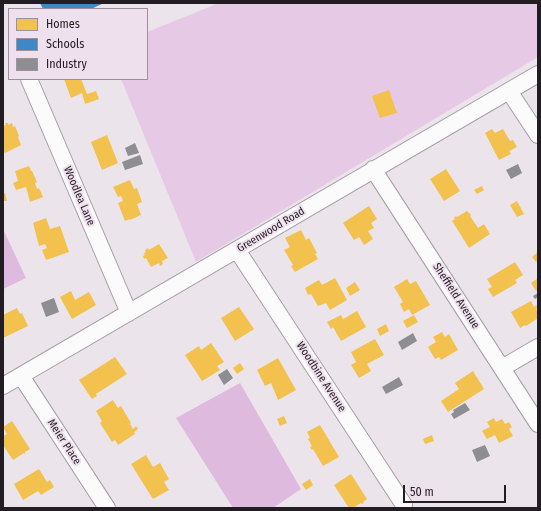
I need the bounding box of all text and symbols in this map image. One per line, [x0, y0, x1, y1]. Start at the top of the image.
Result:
legend [8, 8, 148, 80]
text: Homes [46, 17, 80, 31]
text: Schools [46, 37, 84, 51]
text: Industry [46, 57, 87, 71]
street label: Woodlea Lane [61, 164, 97, 228]
street label: Greenwood Road [235, 205, 307, 255]
street label: Sheffield Avenue [430, 261, 482, 331]
street label: Woodbine Avenue [293, 339, 349, 415]
street label: Meier Place [44, 417, 84, 467]
scale bar [405, 477, 508, 503]
text: 50 m [410, 485, 434, 499]

